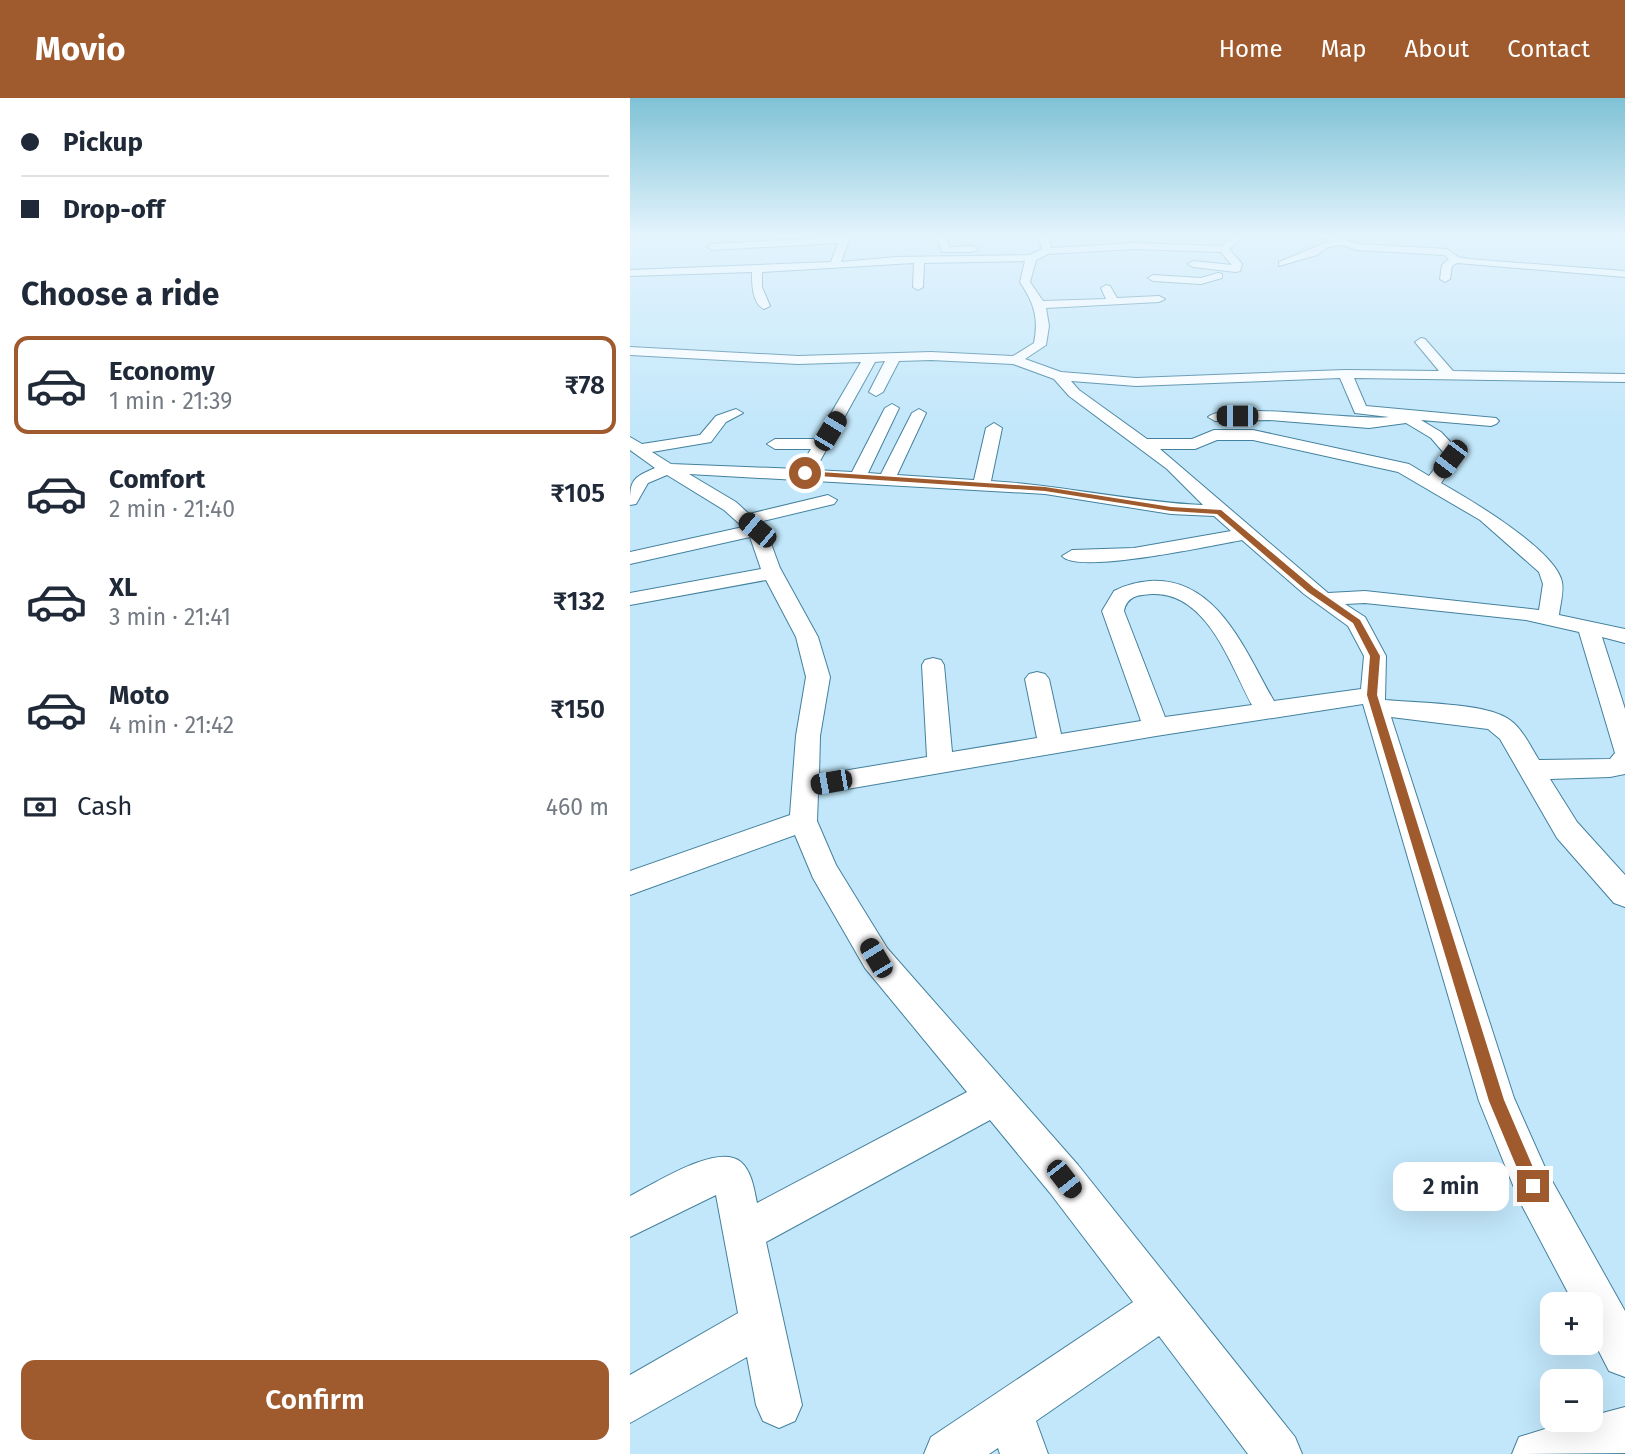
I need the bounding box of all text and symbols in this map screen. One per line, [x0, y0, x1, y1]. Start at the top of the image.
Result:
text: Movio [35, 29, 125, 69]
text: Home [1219, 35, 1283, 63]
text: Map [1321, 35, 1367, 63]
text: About [1405, 35, 1469, 63]
text: Contact [1507, 35, 1590, 63]
text: Pickup [63, 127, 143, 158]
text: Drop-off [63, 194, 165, 225]
text: Choose a ride [21, 275, 219, 313]
icon: car [25, 354, 88, 417]
text: Economy [109, 356, 215, 387]
text: ₹78 [565, 370, 605, 401]
text: 1 min · 21:39 [109, 387, 232, 415]
car [1217, 406, 1259, 427]
car [811, 408, 850, 454]
car [1429, 436, 1472, 482]
route start [789, 457, 821, 489]
icon: car [25, 462, 88, 525]
text: Comfort [109, 464, 205, 495]
text: ₹105 [550, 478, 605, 509]
text: 2 min · 21:40 [109, 495, 235, 523]
car [735, 508, 780, 552]
icon: car [25, 570, 88, 633]
text: XL [109, 572, 137, 603]
text: ₹132 [553, 586, 605, 617]
text: 3 min · 21:41 [109, 603, 231, 631]
icon: car [25, 678, 88, 741]
text: Moto [109, 680, 169, 711]
text: ₹150 [550, 694, 605, 725]
text: 4 min · 21:42 [109, 711, 234, 739]
car [809, 768, 854, 796]
icon: cash [21, 788, 59, 826]
text: Cash [77, 791, 133, 822]
text: 460 m [546, 793, 609, 821]
car [857, 935, 896, 981]
car [1043, 1156, 1086, 1202]
callout: 2 min [1393, 1162, 1508, 1210]
route end [1517, 1170, 1549, 1202]
text: 2 min [1423, 1172, 1479, 1200]
map controls [1540, 1292, 1603, 1432]
button: + [1540, 1292, 1603, 1355]
button: Confirm [21, 1360, 609, 1440]
button: − [1540, 1369, 1603, 1432]

